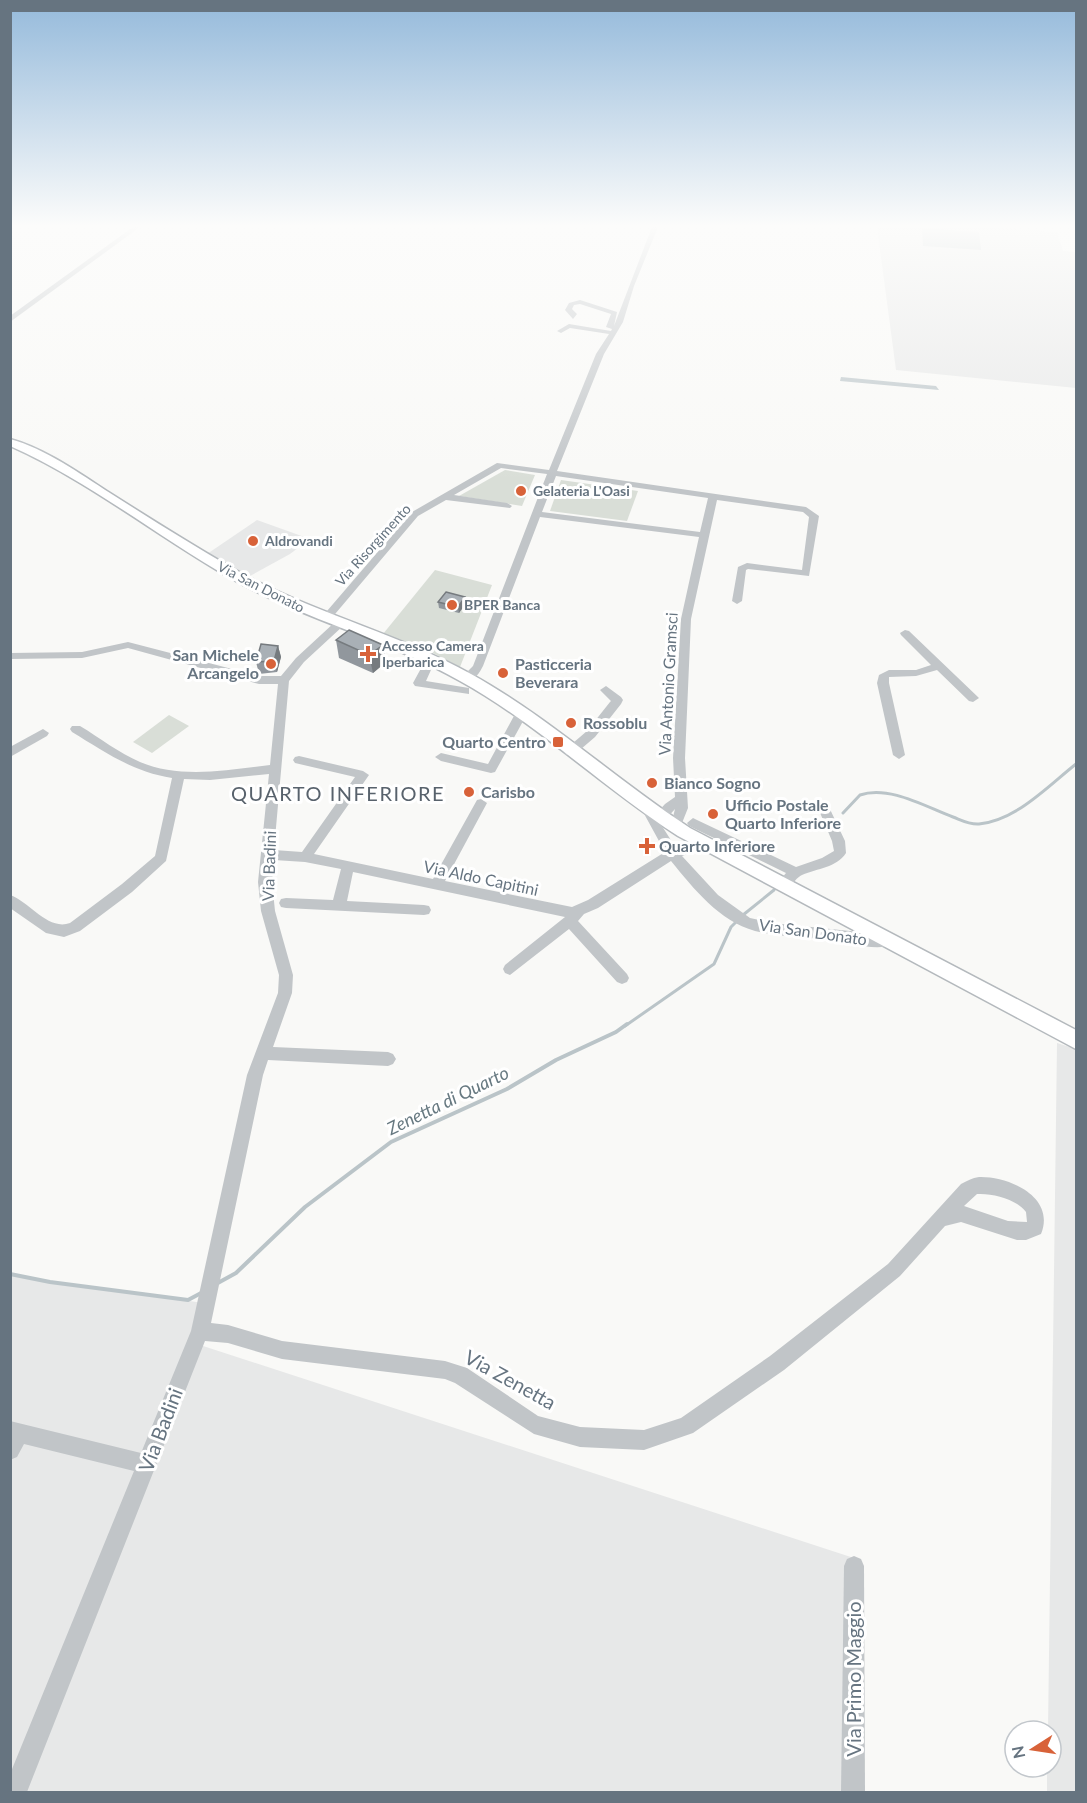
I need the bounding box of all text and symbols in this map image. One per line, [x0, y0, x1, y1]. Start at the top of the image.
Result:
place label: Gelateria L'Oasi [533, 482, 630, 499]
marker: Gelateria L'Oasi [514, 484, 528, 498]
street label: Via Risorgimento [331, 500, 414, 589]
place label: Aldrovandi [264, 532, 333, 549]
marker: Aldrovandi [246, 534, 260, 548]
street label: Via San Donato [215, 557, 308, 616]
place label: BPER Banca [464, 596, 540, 613]
marker: BPER Banca [445, 598, 459, 612]
street label: Via Antonio Gramsci [654, 612, 681, 756]
place label: Accesso Camera Iperbarica [381, 637, 484, 670]
place label: San Michele Arcangelo [172, 645, 259, 682]
marker: Accesso Camera Iperbarica [359, 645, 377, 663]
place label: Pasticceria Beverara [515, 654, 592, 691]
marker: San Michele Arcangelo [264, 657, 278, 671]
marker: Pasticceria Beverara [496, 666, 510, 680]
place label: Rossoblu [583, 713, 647, 732]
marker: Rossoblu [564, 716, 578, 730]
place label: Quarto Centro [442, 732, 546, 751]
marker: Quarto Centro [551, 735, 565, 749]
place label: Bianco Sogno [664, 773, 761, 792]
marker: Bianco Sogno [645, 776, 659, 790]
district label: QUARTO INFERIORE [231, 781, 445, 805]
place label: Carisbo [481, 782, 535, 801]
marker: Carisbo [462, 785, 476, 799]
place label: Ufficio Postale Quarto Inferiore [725, 795, 841, 832]
marker: Ufficio Postale Quarto Inferiore [706, 807, 720, 821]
street label: Via Badini [258, 830, 279, 902]
place label: Quarto Inferiore [659, 836, 775, 855]
marker: Quarto Inferiore [640, 839, 654, 853]
street label: Via Aldo Capitini [422, 856, 540, 899]
street label: Via San Donato [758, 915, 868, 948]
water label: Zenetta di Quarto [382, 1061, 512, 1140]
street label: Via Zenetta [461, 1344, 560, 1414]
street label: Via Badini [133, 1384, 187, 1475]
street label: Via Primo Maggio [841, 1601, 865, 1757]
north arrow [1003, 1719, 1063, 1779]
text: N [1007, 1744, 1028, 1760]

